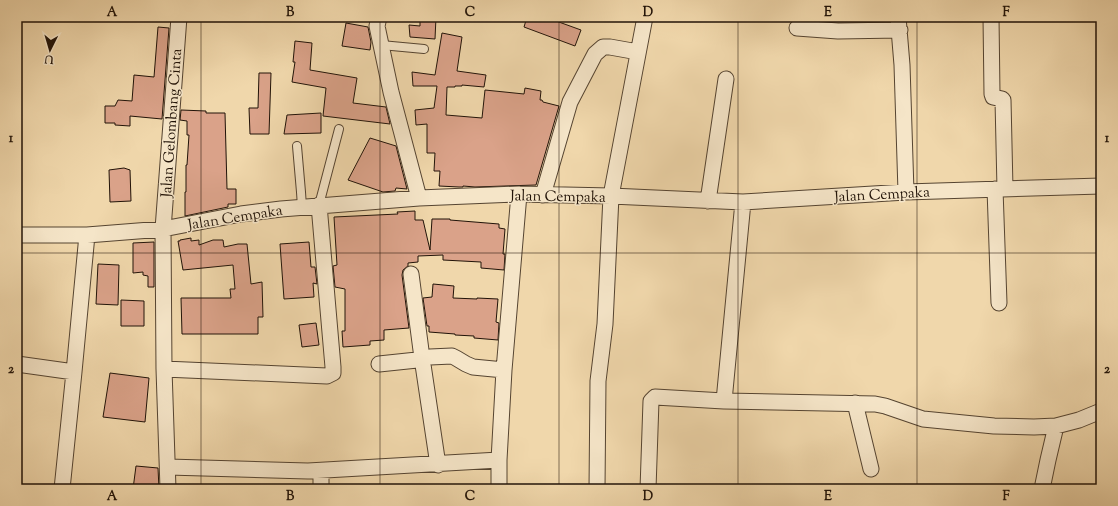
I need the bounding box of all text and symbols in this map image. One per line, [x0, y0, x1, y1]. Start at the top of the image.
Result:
text: A [107, 4, 118, 22]
text: B [286, 4, 295, 22]
text: C [465, 4, 475, 22]
text: D [643, 4, 653, 22]
text: E [824, 4, 832, 22]
text: F [1002, 4, 1010, 22]
north arrow [30, 30, 70, 70]
street label: Jalan Gelombang Cinta [157, 48, 188, 199]
text: U [44, 51, 55, 67]
text: 1 [9, 130, 14, 148]
text: 1 [1105, 130, 1110, 148]
street label: Jalan Cempaka [833, 183, 930, 209]
street label: Jalan Cempaka [509, 186, 606, 209]
street label: Jalan Cempaka [185, 201, 284, 236]
text: 2 [8, 361, 15, 379]
text: 2 [1104, 361, 1111, 379]
text: A [107, 488, 118, 506]
text: B [286, 488, 295, 506]
text: C [465, 488, 475, 506]
text: D [643, 488, 653, 506]
text: E [824, 488, 832, 506]
text: F [1002, 488, 1010, 506]

